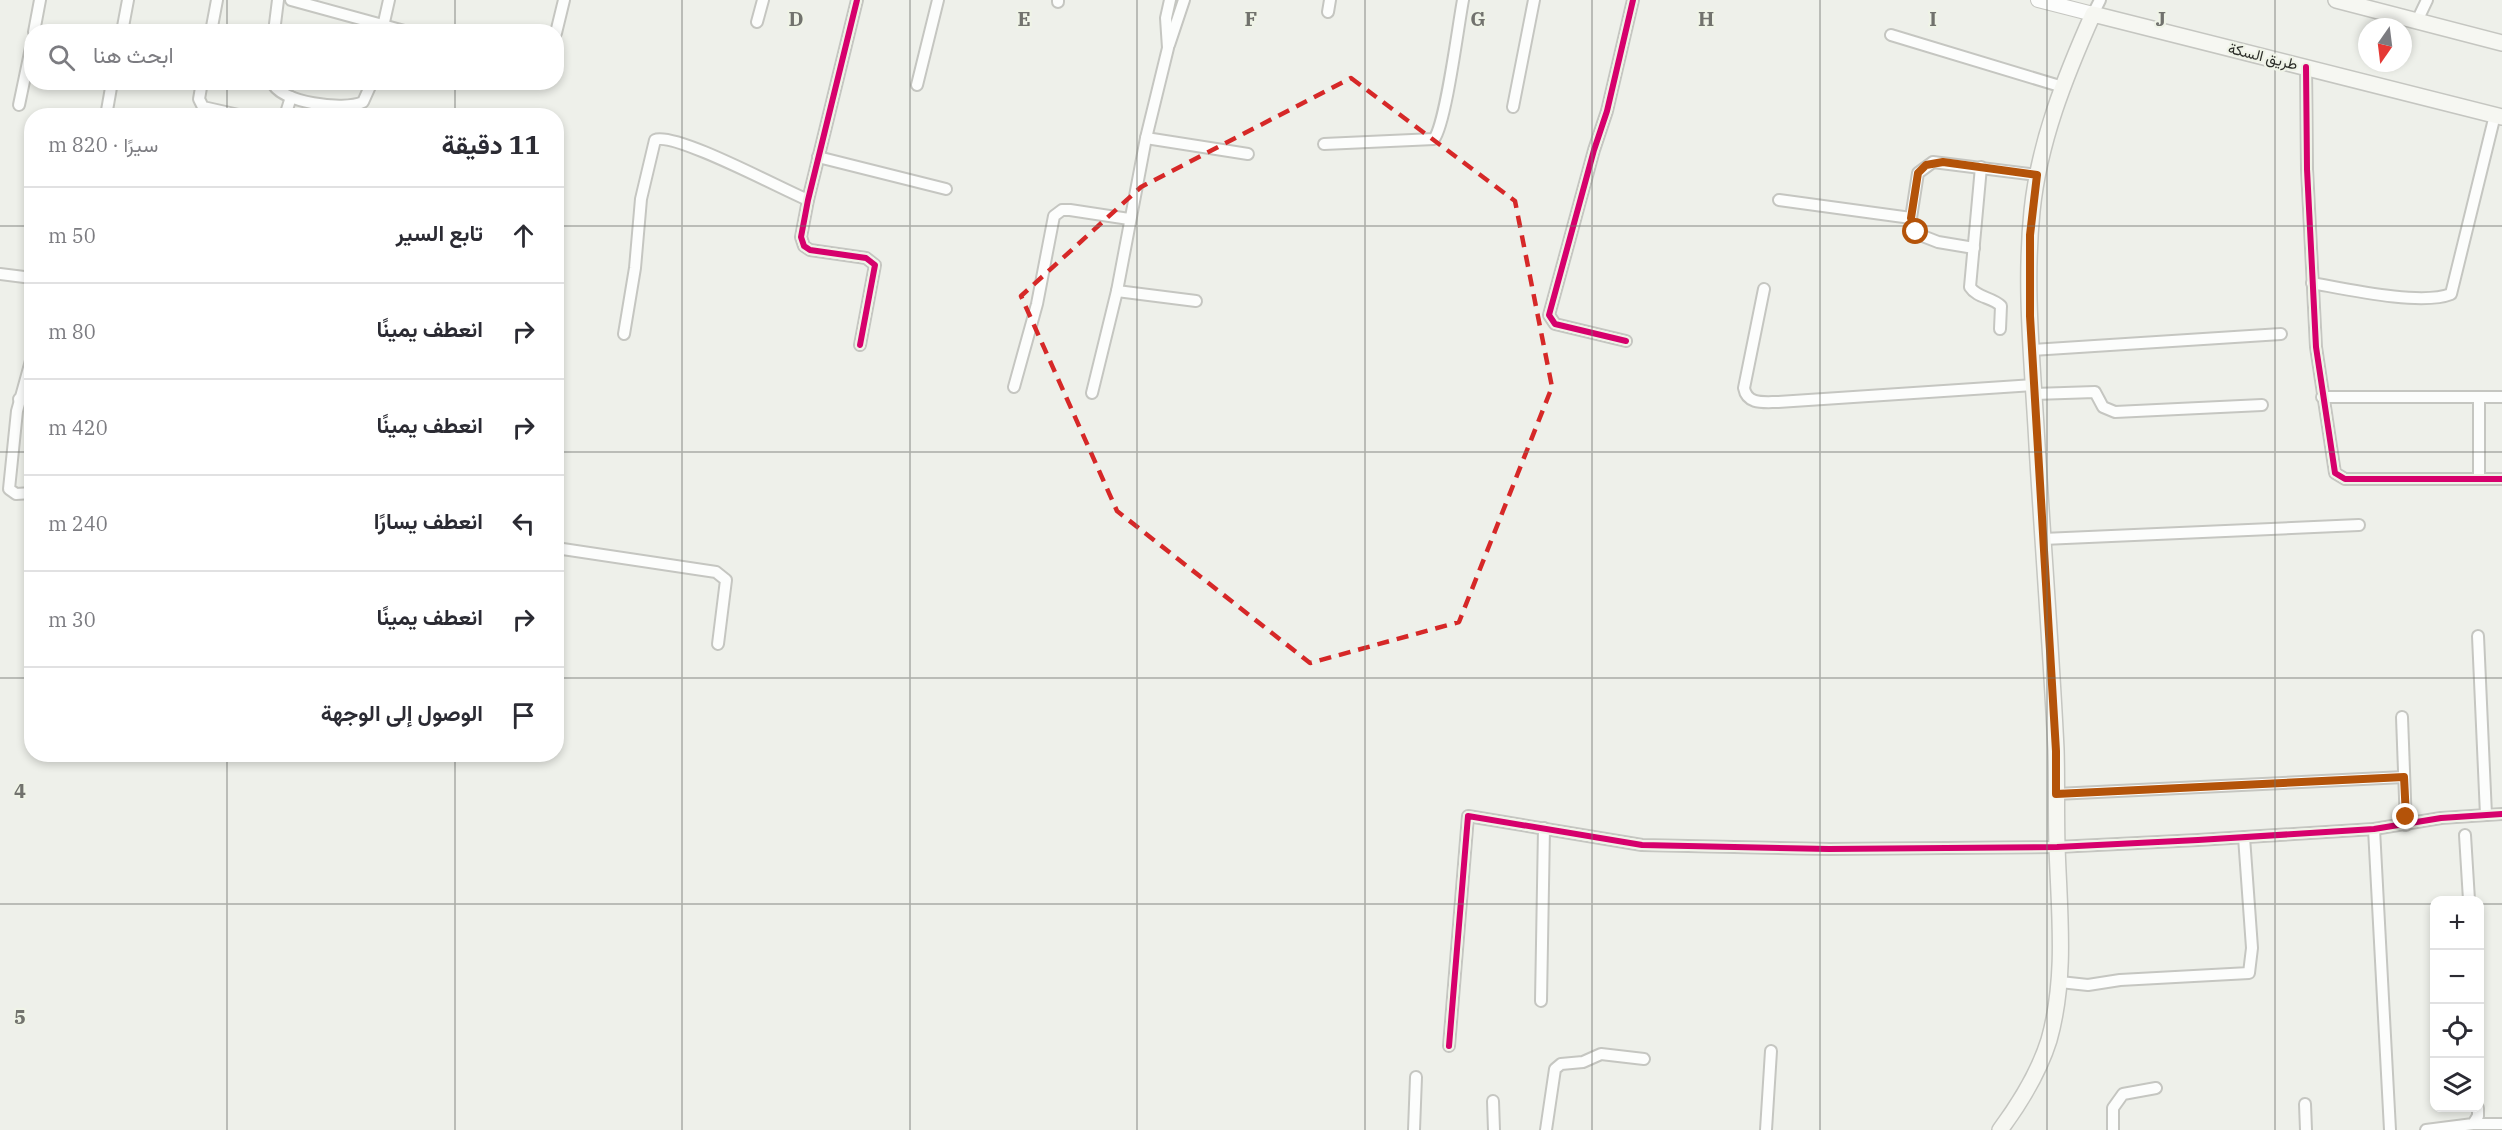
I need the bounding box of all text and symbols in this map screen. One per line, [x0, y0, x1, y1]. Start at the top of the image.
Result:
text: D [788, 5, 804, 32]
text: E [1017, 5, 1031, 32]
text: F [1245, 5, 1257, 32]
text: G [1470, 5, 1486, 32]
text: H [1698, 5, 1714, 32]
text: I [1929, 5, 1937, 32]
text: J [2156, 5, 2166, 32]
north arrow [2358, 18, 2412, 72]
search box [24, 24, 564, 90]
street label: طريق السكة [2226, 38, 2300, 75]
text: ابحث هنا [93, 40, 174, 69]
icon: search [45, 41, 78, 74]
text: 11 دقيقة [441, 127, 540, 161]
text: سيرًا · 820 m [48, 131, 158, 158]
text: تابع السير [396, 218, 483, 247]
route start [1902, 218, 1928, 244]
icon: ahead [507, 219, 540, 252]
text: 50 m [48, 222, 96, 249]
text: انعطف يمينًا [377, 314, 483, 343]
icon: right [507, 315, 540, 348]
text: 80 m [48, 318, 96, 345]
text: انعطف يمينًا [377, 410, 483, 439]
icon: right [507, 411, 540, 444]
text: 420 m [48, 414, 108, 441]
text: انعطف يسارًا [374, 506, 483, 535]
icon: left [507, 507, 540, 540]
text: 240 m [48, 510, 108, 537]
text: انعطف يمينًا [377, 602, 483, 631]
icon: right [507, 603, 540, 636]
text: 30 m [48, 606, 96, 633]
text: الوصول إلى الوجهة [321, 698, 483, 727]
icon: arrive [507, 699, 540, 732]
text: 4 [14, 777, 26, 804]
route end [2392, 803, 2418, 829]
map controls [2430, 896, 2484, 1112]
button: + [2430, 896, 2484, 950]
button: − [2430, 950, 2484, 1004]
text: 5 [14, 1003, 26, 1030]
button: locate [2430, 1004, 2484, 1058]
button: layers [2430, 1058, 2484, 1112]

